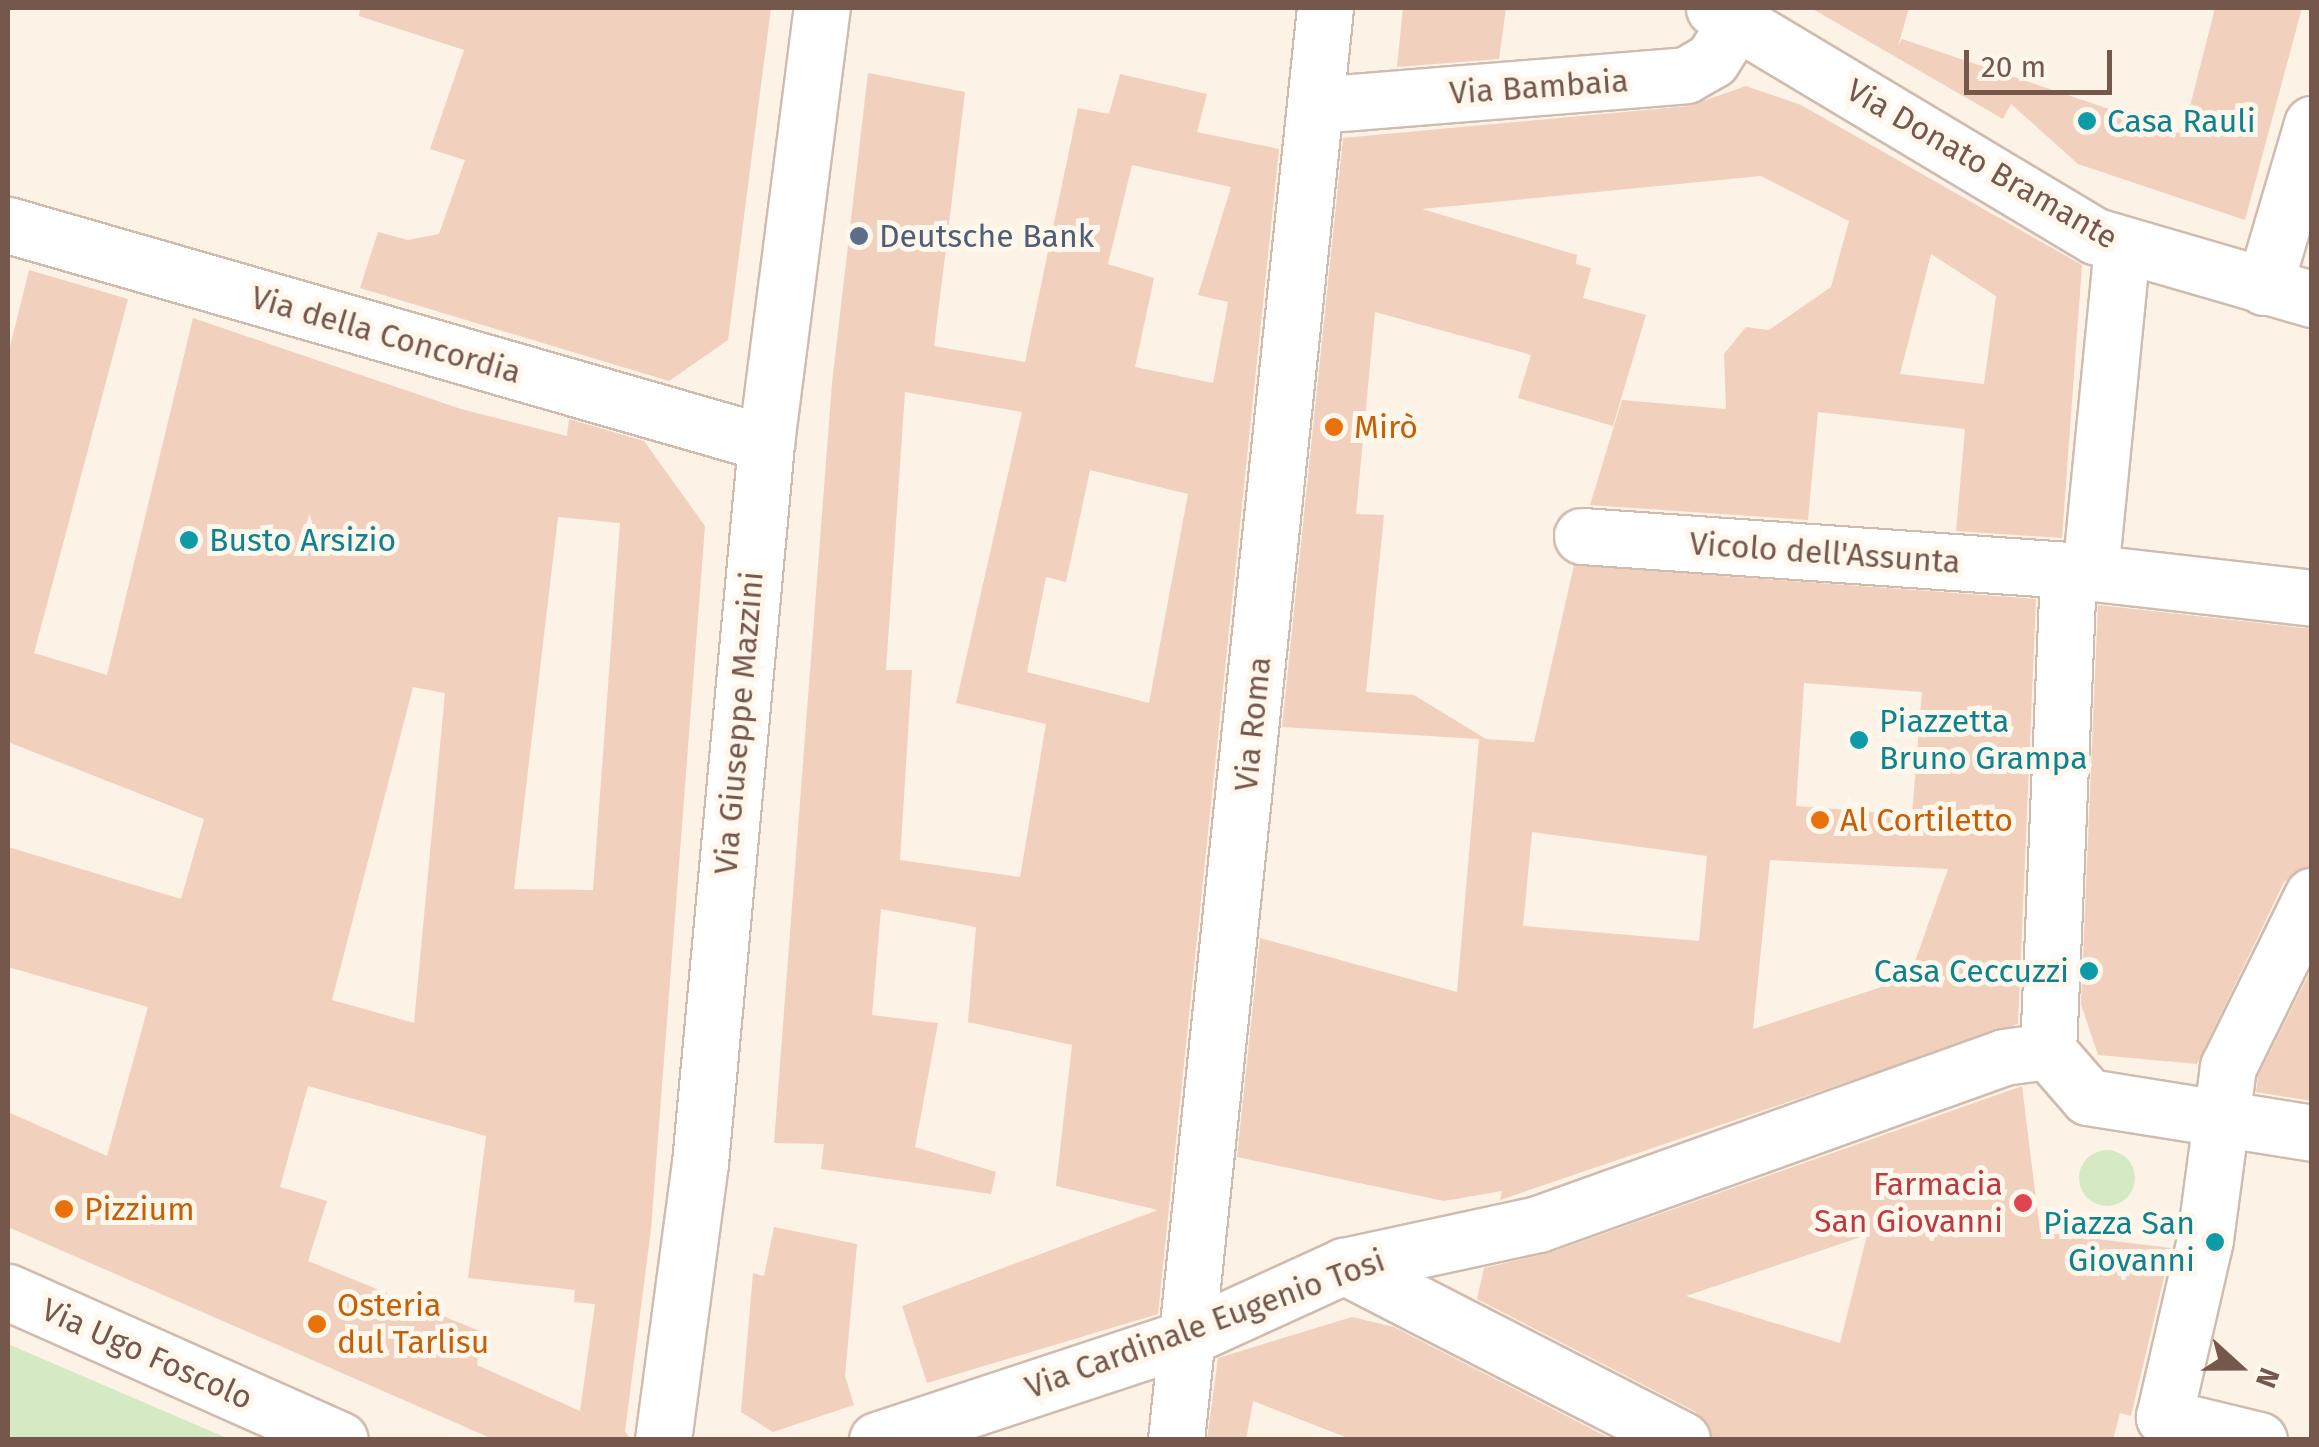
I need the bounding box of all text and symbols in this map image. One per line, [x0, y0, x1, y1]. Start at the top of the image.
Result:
scale bar [1969, 30, 2116, 92]
text: 20 m [1981, 49, 2046, 85]
street label: Via Bambaia [1448, 62, 1630, 112]
street label: Via Donato Bramante [1840, 71, 2124, 257]
place label: Casa Rauli [2107, 102, 2256, 140]
marker: Casa Rauli [2076, 110, 2098, 132]
place label: Deutsche Bank [879, 217, 1094, 255]
marker: Deutsche Bank [848, 225, 870, 247]
street label: Via della Concordia [247, 278, 525, 392]
place label: Mirò [1354, 408, 1418, 446]
marker: Mirò [1323, 416, 1345, 438]
place label: Busto Arsizio [209, 521, 396, 559]
street label: Vicolo dell'Assunta [1688, 524, 1962, 582]
marker: Busto Arsizio [178, 529, 200, 551]
street label: Via Giuseppe Mazzini [707, 570, 771, 876]
street label: Via Roma [1227, 655, 1279, 793]
place label: Piazzetta Bruno Grampa [1879, 703, 2088, 778]
marker: Piazzetta Bruno Grampa [1848, 729, 1870, 751]
place label: Al Cortiletto [1840, 801, 2013, 839]
marker: Al Cortiletto [1809, 809, 1831, 831]
place label: Casa Ceccuzzi [1874, 952, 2069, 990]
marker: Casa Ceccuzzi [2078, 960, 2100, 982]
place label: Farmacia San Giovanni [1814, 1166, 2003, 1241]
place label: Pizzium [84, 1190, 195, 1228]
marker: Farmacia San Giovanni [2012, 1192, 2034, 1214]
marker: Pizzium [53, 1198, 75, 1220]
place label: Piazza San Giovanni [2043, 1205, 2195, 1280]
marker: Piazza San Giovanni [2204, 1231, 2226, 1253]
street label: Via Cardinale Eugenio Tosi [1020, 1241, 1390, 1407]
place label: Osteria dul Tarlisu [337, 1287, 489, 1362]
street label: Via Ugo Foscolo [36, 1290, 258, 1418]
marker: Osteria dul Tarlisu [306, 1313, 328, 1335]
north arrow [2189, 1317, 2289, 1417]
text: N [2249, 1363, 2286, 1393]

